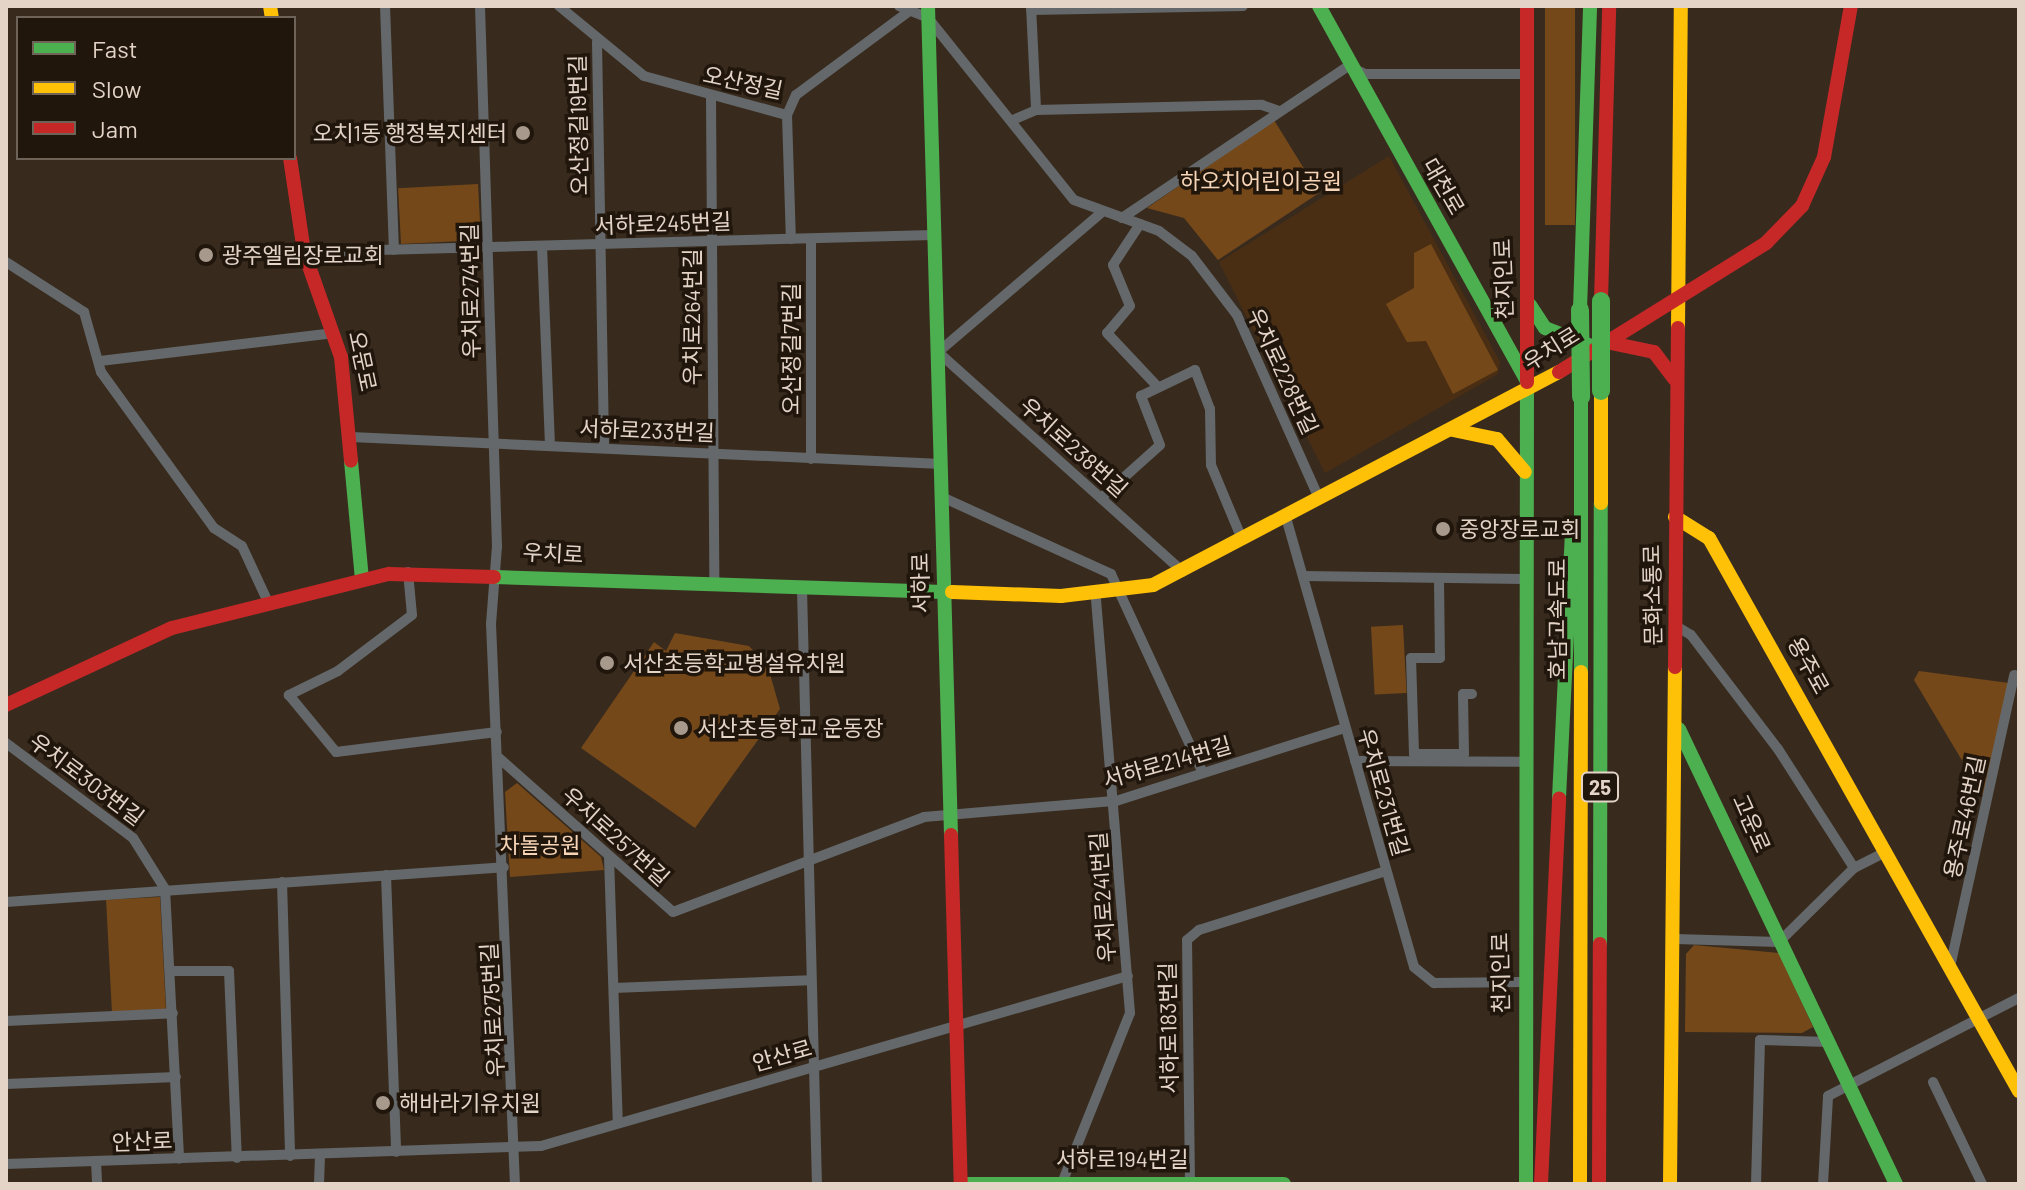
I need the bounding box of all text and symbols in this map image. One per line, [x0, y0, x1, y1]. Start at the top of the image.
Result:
legend [16, 16, 296, 160]
text: Fast [92, 34, 137, 63]
street label: 오산정길19번길 [564, 54, 592, 196]
street label: 오산정길 [701, 61, 785, 103]
text: Slow [92, 74, 141, 103]
text: Jam [92, 114, 138, 143]
place label: 오치1동 행정복지센터 [313, 120, 507, 146]
marker: 오치1동 행정복지센터 [514, 124, 532, 142]
street label: 대천로 [1417, 153, 1471, 219]
park label: 하오치어린이공원 [1180, 168, 1342, 194]
street label: 서하로245번길 [594, 207, 732, 239]
street label: 우치로274번길 [456, 223, 484, 359]
street label: 천지인로 [1488, 238, 1518, 320]
place label: 광주엘림장로교회 [222, 242, 384, 268]
marker: 광주엘림장로교회 [197, 246, 215, 264]
street label: 우치로264번길 [679, 249, 705, 385]
street label: 오산정길7번길 [778, 283, 804, 415]
street label: 우치로228번길 [1242, 304, 1324, 438]
street label: 우치로 [1518, 321, 1584, 375]
street label: 오문로 [344, 329, 382, 393]
street label: 우치로238번길 [1015, 392, 1133, 502]
street label: 서하로233번길 [579, 414, 715, 446]
place label: 중앙장로교회 [1459, 516, 1580, 542]
marker: 중앙장로교회 [1434, 520, 1452, 538]
street label: 우치로 [522, 538, 584, 568]
street label: 문화소통로 [1638, 544, 1666, 646]
street label: 서하로 [906, 552, 934, 614]
street label: 호남고속도로 [1544, 558, 1570, 680]
street label: 용주로 [1783, 632, 1835, 698]
place label: 서산초등학교병설유치원 [623, 650, 846, 676]
marker: 서산초등학교병설유치원 [598, 654, 616, 672]
place label: 서산초등학교 운동장 [697, 715, 884, 741]
marker: 서산초등학교 운동장 [672, 719, 690, 737]
street label: 우치로231번길 [1353, 725, 1415, 859]
street label: 우치로303번길 [25, 727, 149, 831]
street label: 서하로214번길 [1100, 731, 1234, 793]
street label: 용주로46번길 [1938, 753, 1990, 881]
road number: 25 [1580, 771, 1620, 803]
street label: 우치로257번길 [557, 781, 675, 891]
street label: 고운로 [1728, 790, 1776, 856]
street label: 우치로241번길 [1084, 831, 1120, 963]
park label: 차돌공원 [500, 832, 580, 858]
street label: 천지인로 [1486, 932, 1514, 1014]
street label: 우치로275번길 [475, 942, 509, 1078]
street label: 서하로183번길 [1154, 962, 1182, 1094]
street label: 안산로 [749, 1034, 815, 1076]
place label: 해바라기유치원 [399, 1090, 541, 1116]
marker: 해바라기유치원 [374, 1094, 392, 1112]
street label: 안산로 [111, 1127, 173, 1155]
street label: 서하로194번길 [1056, 1146, 1188, 1172]

